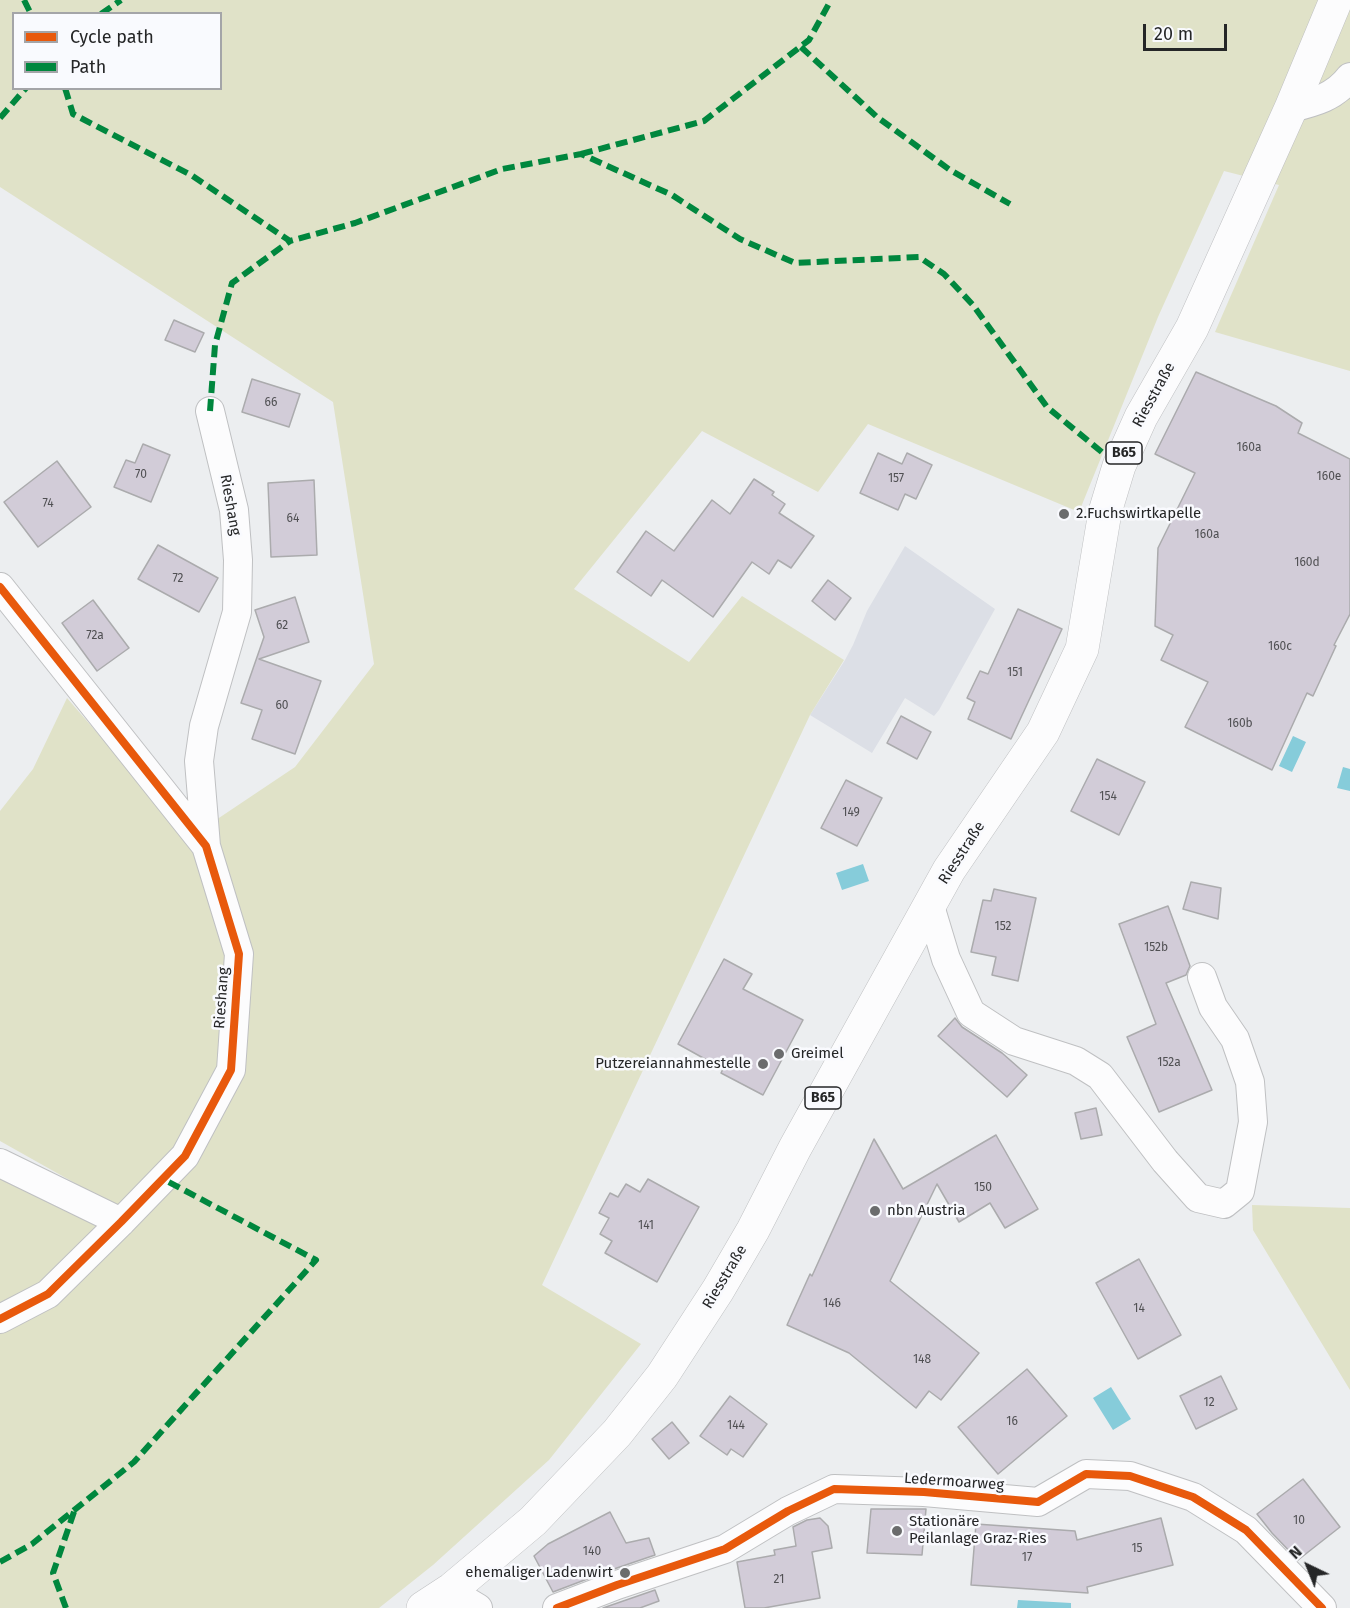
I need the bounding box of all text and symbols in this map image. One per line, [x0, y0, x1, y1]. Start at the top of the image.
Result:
legend [12, 12, 222, 90]
scale bar [1146, 12, 1230, 50]
text: 20 m [1154, 23, 1193, 45]
text: Cycle path [70, 26, 154, 48]
text: Path [70, 56, 106, 78]
street label: Riesstraße [1129, 359, 1179, 431]
house number: 66 [265, 396, 277, 410]
house number: 160a [1237, 441, 1261, 455]
road number: B65 [1106, 442, 1142, 464]
house number: 70 [135, 468, 147, 482]
house number: 160e [1317, 470, 1341, 484]
house number: 157 [888, 472, 904, 486]
street label: Rieshang [216, 473, 244, 537]
house number: 74 [42, 497, 54, 511]
place label: 2.Fuchswirtkapelle [1076, 505, 1201, 523]
marker: 2.Fuchswirtkapelle [1057, 507, 1071, 521]
house number: 64 [287, 512, 299, 526]
house number: 160a [1195, 528, 1219, 542]
house number: 160d [1294, 556, 1320, 570]
house number: 72 [172, 572, 184, 586]
house number: 62 [276, 619, 288, 633]
house number: 72a [86, 629, 104, 643]
house number: 160c [1268, 640, 1292, 654]
house number: 151 [1007, 666, 1023, 680]
house number: 60 [275, 699, 289, 713]
house number: 160b [1227, 717, 1253, 731]
house number: 154 [1099, 790, 1117, 804]
house number: 149 [842, 806, 860, 820]
street label: Riesstraße [935, 818, 989, 888]
house number: 152 [994, 920, 1012, 934]
house number: 152b [1144, 941, 1168, 955]
street label: Rieshang [211, 966, 233, 1030]
place label: Greimel [791, 1045, 844, 1063]
marker: Greimel [772, 1047, 786, 1061]
place label: Putzereiannahmestelle [595, 1055, 751, 1073]
house number: 152a [1157, 1056, 1181, 1070]
marker: Putzereiannahmestelle [756, 1057, 770, 1071]
road number: B65 [805, 1087, 841, 1109]
house number: 150 [974, 1181, 992, 1195]
place label: nbn Austria [887, 1202, 965, 1220]
marker: nbn Austria [868, 1204, 882, 1218]
house number: 141 [638, 1219, 654, 1233]
street label: Riesstraße [699, 1242, 751, 1312]
house number: 146 [823, 1297, 841, 1311]
house number: 14 [1133, 1302, 1145, 1316]
house number: 148 [913, 1353, 931, 1367]
house number: 12 [1203, 1396, 1215, 1410]
house number: 16 [1006, 1415, 1018, 1429]
house number: 144 [727, 1419, 745, 1433]
street label: Ledermoarweg [903, 1470, 1005, 1494]
place label: Stationäre Peilanlage Graz-Ries [909, 1513, 1046, 1548]
house number: 10 [1293, 1514, 1305, 1528]
marker: Stationäre Peilanlage Graz-Ries [890, 1524, 904, 1538]
north arrow [1278, 1536, 1338, 1596]
house number: 15 [1131, 1542, 1143, 1556]
text: N [1285, 1542, 1306, 1563]
house number: 140 [583, 1545, 601, 1559]
house number: 17 [1022, 1551, 1032, 1565]
place label: ehemaliger Ladenwirt [465, 1564, 613, 1582]
marker: ehemaliger Ladenwirt [618, 1566, 632, 1580]
house number: 21 [774, 1573, 784, 1587]

